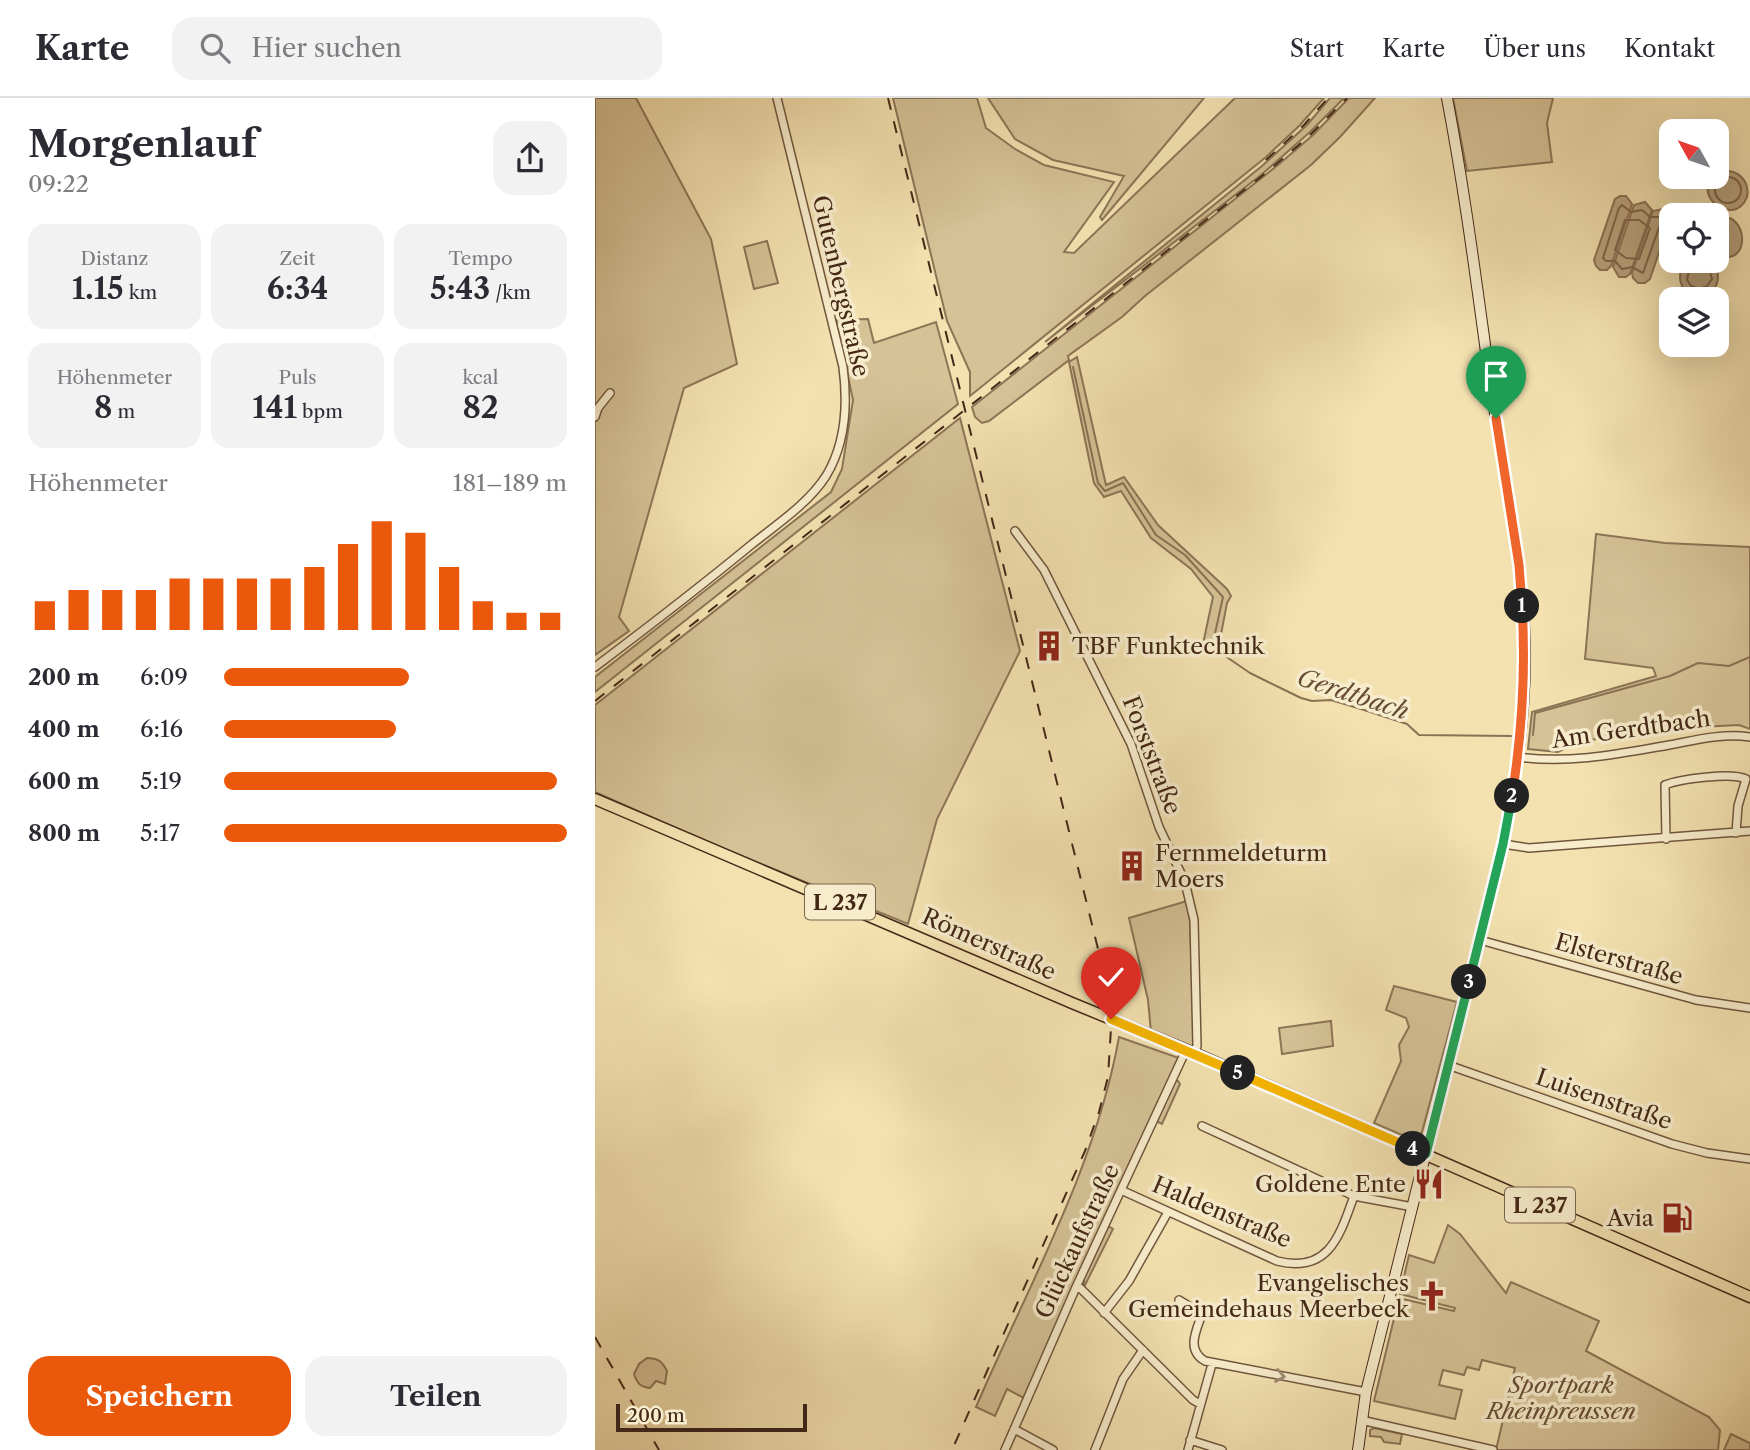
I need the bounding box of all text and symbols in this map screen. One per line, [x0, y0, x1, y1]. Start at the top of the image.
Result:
search box [172, 17, 662, 80]
text: Karte [35, 28, 130, 69]
icon: search [196, 29, 234, 67]
text: Hier suchen [252, 32, 402, 64]
text: Start [1290, 34, 1344, 63]
text: Karte [1382, 34, 1445, 63]
text: Über uns [1483, 34, 1586, 63]
text: Kontakt [1624, 34, 1715, 63]
north arrow [1659, 119, 1729, 189]
map controls [1659, 119, 1729, 357]
text: Morgenlauf [28, 120, 257, 167]
button: share [493, 121, 567, 195]
text: 09:22 [28, 170, 89, 198]
street label: Gutenbergstraße [807, 193, 875, 379]
button: locate [1659, 203, 1729, 273]
text: Distanz [81, 247, 148, 270]
text: Zeit [280, 247, 316, 270]
text: Tempo [448, 247, 513, 270]
text: 1.15 [72, 270, 124, 307]
text: 6:34 [267, 270, 328, 307]
text: 5:43 [430, 270, 490, 307]
text: km [124, 281, 157, 304]
text: /km [490, 281, 531, 304]
button: layers [1659, 287, 1729, 357]
pin [1466, 346, 1526, 418]
icon: arrive [1477, 357, 1515, 395]
text: Höhenmeter [57, 366, 172, 389]
text: Puls [278, 366, 317, 389]
text: kcal [463, 366, 498, 389]
text: 8 [94, 389, 112, 426]
text: 141 [252, 389, 297, 426]
text: 82 [462, 389, 499, 426]
text: m [112, 400, 135, 423]
text: bpm [297, 400, 343, 423]
text: Höhenmeter [28, 469, 168, 497]
text: 181–189 m [453, 469, 567, 497]
pin: 1 [1504, 588, 1539, 624]
text: 1 [1517, 594, 1526, 617]
building icon: TBF Funktechnik [1032, 629, 1066, 663]
place label: TBF Funktechnik [1072, 632, 1266, 660]
water label: Gerdtbach [1294, 662, 1412, 726]
text: 200 m [28, 663, 100, 691]
text: 6:09 [140, 663, 188, 691]
street label: Forststraße [1117, 692, 1187, 818]
street label: Am Gerdtbach [1549, 704, 1712, 754]
text: 400 m [28, 715, 100, 743]
text: 6:16 [140, 715, 183, 743]
text: 600 m [28, 767, 100, 795]
text: 5:19 [140, 767, 182, 795]
pin: 2 [1495, 778, 1529, 814]
text: 2 [1506, 784, 1517, 807]
text: 800 m [28, 819, 100, 847]
text: 5:17 [140, 819, 180, 847]
place label: Fernmeldeturm Moers [1155, 839, 1327, 893]
building icon: Fernmeldeturm Moers [1115, 849, 1149, 883]
road number: L 237 [805, 884, 875, 920]
street label: Römerstraße [918, 902, 1060, 986]
street label: Elsterstraße [1552, 927, 1686, 991]
pin [1081, 947, 1141, 1019]
icon: check [1092, 958, 1130, 996]
pin: 3 [1451, 964, 1487, 1000]
text: 3 [1463, 970, 1474, 993]
pin: 5 [1221, 1056, 1255, 1090]
text: 5 [1232, 1061, 1243, 1084]
street label: Luisenstraße [1532, 1063, 1676, 1135]
pin: 4 [1395, 1132, 1431, 1166]
text: 4 [1407, 1137, 1418, 1160]
street label: Glückaufstraße [1029, 1159, 1125, 1323]
restaurant icon: Goldene Ente [1412, 1167, 1446, 1201]
street label: Haldenstraße [1148, 1170, 1296, 1254]
place label: Goldene Ente [1255, 1170, 1406, 1198]
road number: L 237 [1505, 1188, 1575, 1222]
fuel station icon: Avia [1660, 1201, 1694, 1235]
place label: Avia [1606, 1204, 1655, 1232]
place label: Evangelisches Gemeindehaus Meerbeck [1128, 1269, 1411, 1323]
church icon: Evangelisches Gemeindehaus Meerbeck [1415, 1279, 1449, 1313]
button: Speichern [28, 1356, 291, 1436]
button: Teilen [305, 1356, 567, 1436]
one-way arrow [1274, 1368, 1285, 1383]
park label: Sportpark Rheinpreussen [1484, 1371, 1636, 1425]
scale bar [616, 1401, 807, 1433]
text: 200 m [627, 1404, 685, 1427]

